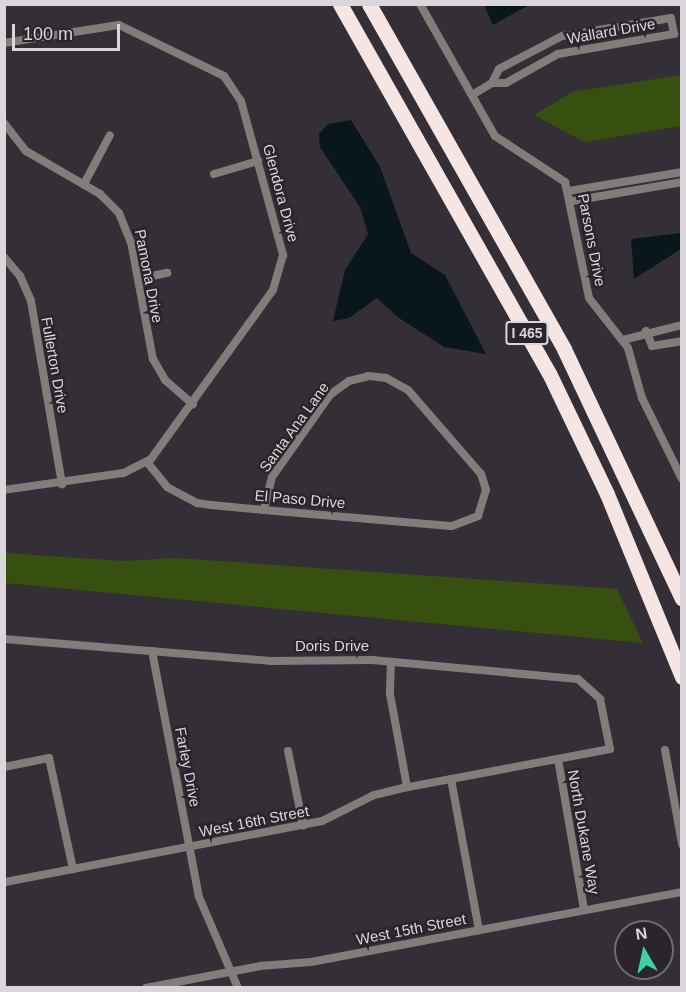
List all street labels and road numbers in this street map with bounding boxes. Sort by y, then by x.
street label: Wallard Drive [565,14,657,48]
street label: Glendora Drive [259,142,303,244]
street label: Parsons Drive [574,192,610,288]
street label: Pamona Drive [131,228,167,324]
street label: Fullerton Drive [38,315,72,415]
road number: I 465 [504,322,550,344]
street label: Santa Ana Lane [255,378,333,476]
street label: El Paso Drive [254,486,346,512]
street label: Doris Drive [295,637,369,655]
street label: Farley Drive [171,726,205,808]
street label: North Dukane Way [564,768,604,896]
street label: West 16th Street [198,802,310,840]
street label: West 15th Street [355,910,467,948]

